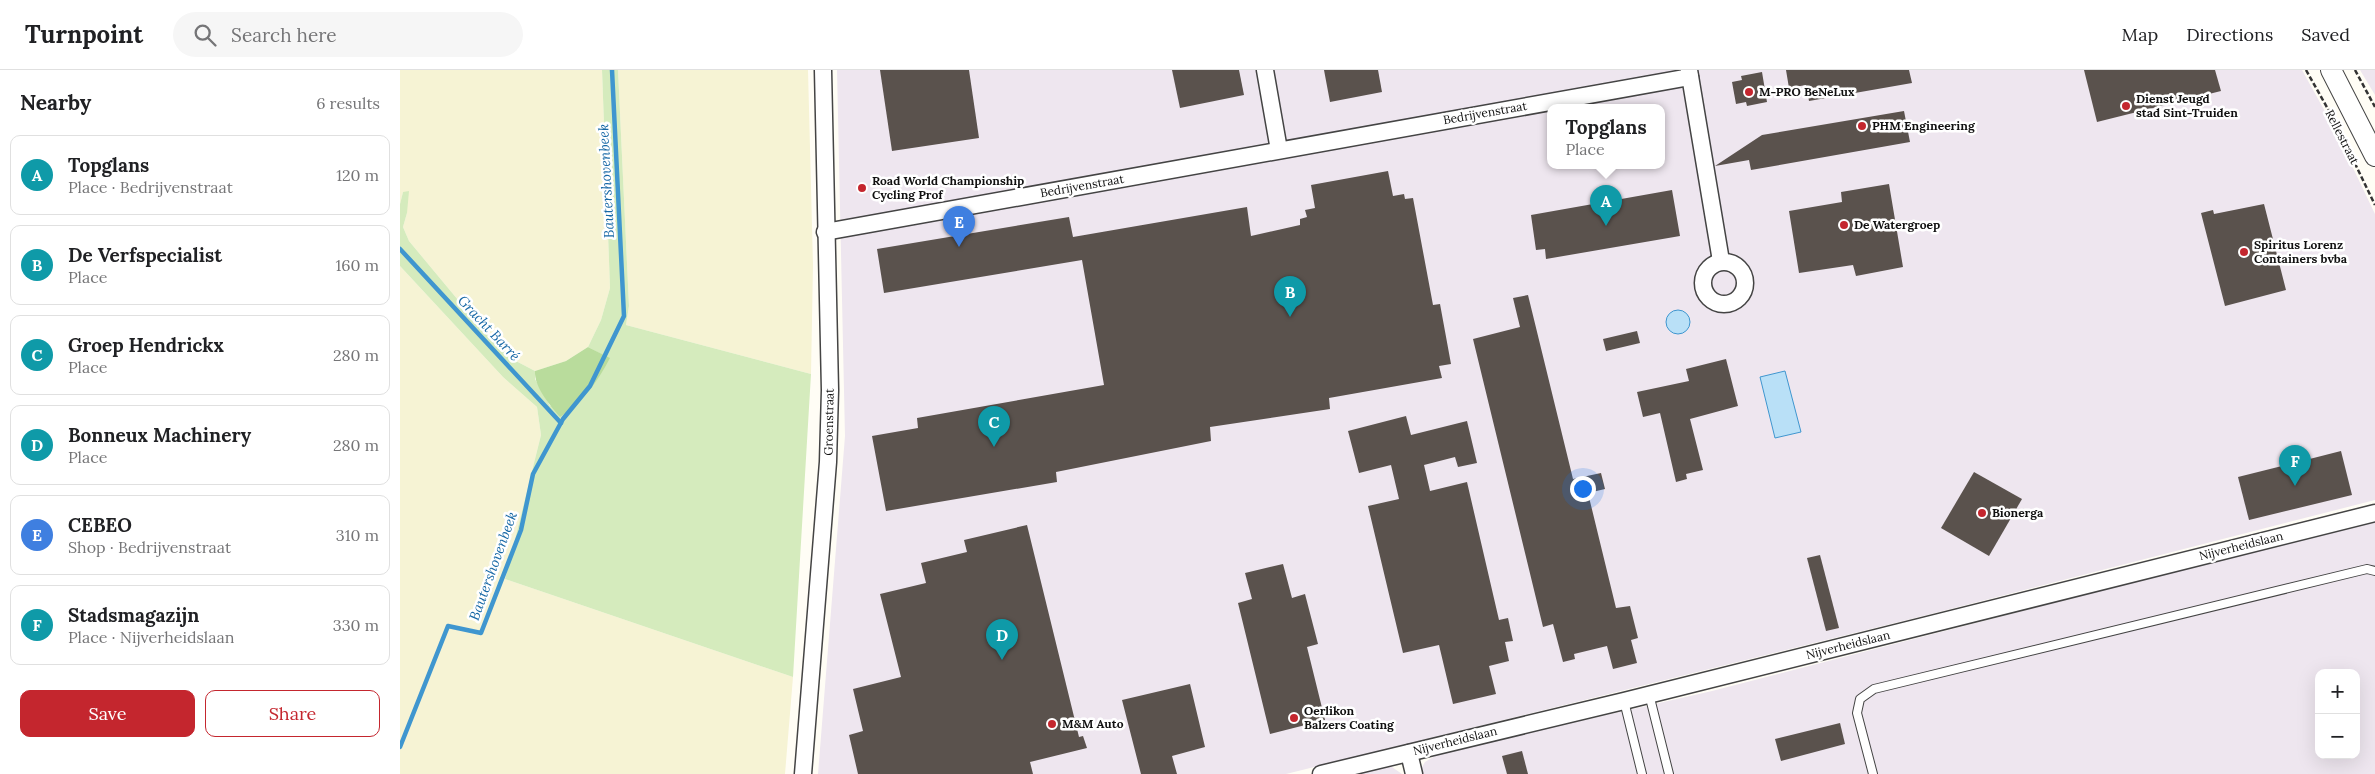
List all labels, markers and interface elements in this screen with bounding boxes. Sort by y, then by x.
search box [173,12,523,57]
text: Turnpoint [25,19,143,50]
icon: search [191,21,219,49]
text: Search here [231,23,337,47]
text: Map [2122,23,2158,46]
text: Directions [2186,23,2273,46]
text: Saved [2301,23,2350,46]
place label: M-PRO BeNeLux [1759,84,1855,99]
marker: M-PRO BeNeLux [1743,86,1755,98]
text: Nearby [20,89,91,116]
place label: Dienst Jeugd stad Sint-Truiden [2136,91,2238,120]
text: 6 results [316,93,380,113]
street label: Bedrijvenstraat [1442,98,1528,127]
marker: Dienst Jeugd stad Sint-Truiden [2120,100,2132,112]
popup [1547,104,1665,169]
street label: Rellestraat [2322,107,2363,167]
text: Topglans [1565,115,1647,139]
place label: PHM Engineering [1872,118,1976,133]
marker: PHM Engineering [1856,120,1868,132]
water label: Bautershovenbeek [594,123,618,239]
text: Place [1565,139,1605,159]
text: Topglans [68,153,149,177]
text: A [32,165,42,185]
text: 120 m [336,165,379,185]
street label: Bedrijvenstraat [1039,171,1125,200]
place label: Road World Championship Cycling Prof [872,173,1024,202]
text: Place · Bedrijvenstraat [68,177,233,197]
marker: Road World Championship Cycling Prof [856,182,868,194]
pin: A [1590,185,1622,226]
pin: E [943,206,975,247]
place label: De Watergroep [1854,217,1940,232]
marker: De Watergroep [1838,219,1850,231]
place label: Spiritus Lorenz Containers bvba [2254,237,2348,266]
text: De Verfspecialist [68,243,222,267]
marker: Spiritus Lorenz Containers bvba [2238,246,2250,258]
text: B [32,255,42,275]
text: 160 m [335,255,379,275]
text: Place [68,267,107,287]
pin: B [1274,276,1306,317]
water label: Gracht Barré [454,291,524,365]
text: Groep Hendrickx [68,333,224,357]
text: C [31,345,43,365]
text: 280 m [333,345,379,365]
text: Place [68,357,107,377]
street label: Groenstraat [820,388,837,456]
pin: C [978,406,1010,447]
text: Bonneux Machinery [68,423,251,447]
text: D [31,435,43,455]
text: 280 m [333,435,379,455]
pin: F [2279,445,2311,486]
text: Place [68,447,107,467]
your location [1570,476,1596,502]
place label: Bionerga [1992,505,2044,520]
marker: Bionerga [1976,507,1988,519]
water label: Bautershovenbeek [465,509,521,623]
text: CEBEO [68,513,132,537]
text: E [32,525,42,545]
text: 310 m [336,525,379,545]
street label: Nijverheidslaan [2197,528,2284,563]
text: Shop · Bedrijvenstraat [68,537,231,557]
text: Stadsmagazijn [68,603,199,627]
text: F [32,615,42,635]
text: 330 m [333,615,379,635]
pin: D [986,619,1018,660]
text: Place · Nijverheidslaan [68,627,234,647]
street label: Nijverheidslaan [1804,627,1891,662]
map controls [2315,669,2360,759]
button: + [2315,669,2360,714]
button: Save [20,690,195,737]
button: Share [205,690,380,737]
place label: Oerlikon Balzers Coating [1304,703,1395,732]
marker: Oerlikon Balzers Coating [1288,712,1300,724]
button: − [2315,714,2360,759]
place label: M&M Auto [1062,716,1124,731]
marker: M&M Auto [1046,718,1058,730]
street label: Nijverheidslaan [1411,723,1498,758]

